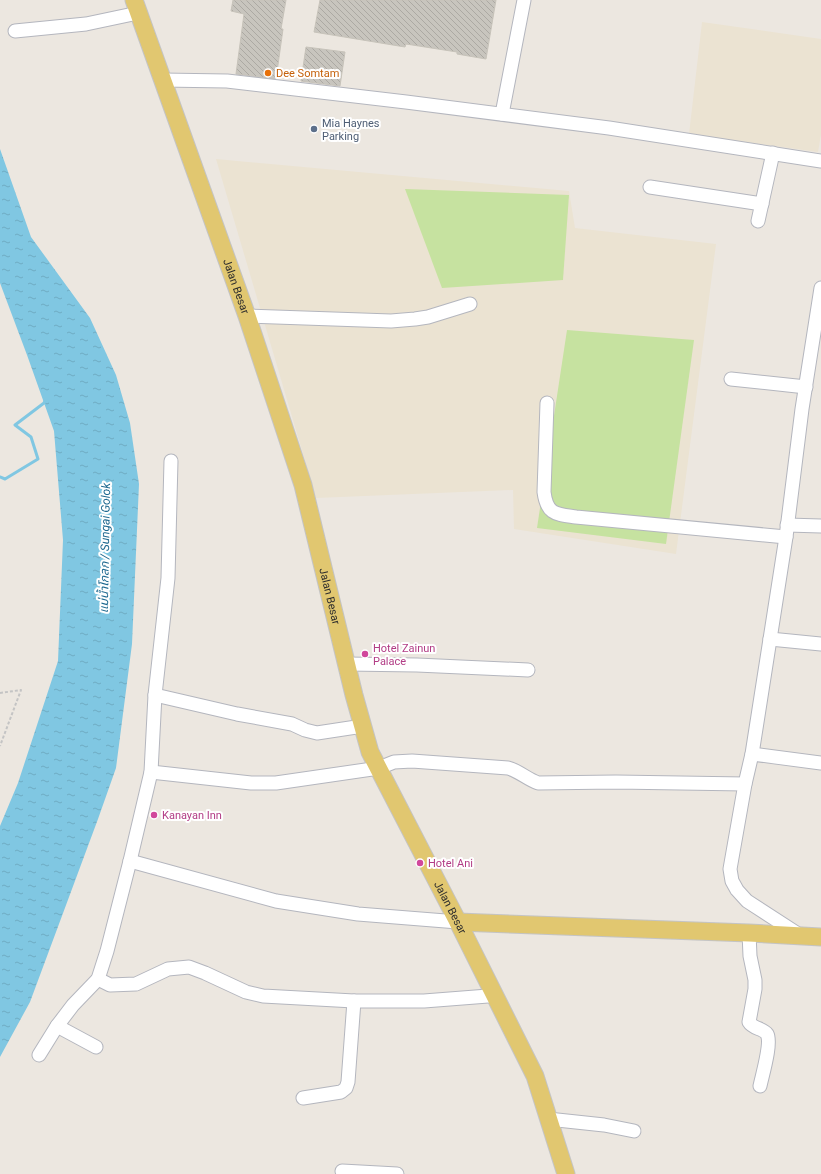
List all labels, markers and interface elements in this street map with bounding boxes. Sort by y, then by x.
place label: Dee Somtam [276,67,339,80]
marker: Dee Somtam [263,68,273,78]
place label: Mia Haynes Parking [322,117,380,143]
marker: Mia Haynes Parking [309,124,319,134]
street label: Jalan Besar [220,257,252,316]
water label: แม่น้ำโกลก / Sungai Golok [95,482,113,613]
street label: Jalan Besar [316,567,343,626]
place label: Hotel Zainun Palace [373,642,435,668]
marker: Hotel Zainun Palace [360,649,370,659]
place label: Kanayan Inn [162,809,222,822]
marker: Kanayan Inn [149,810,159,820]
place label: Hotel Ani [428,857,473,870]
marker: Hotel Ani [415,858,425,868]
street label: Jalan Besar [431,879,469,937]

